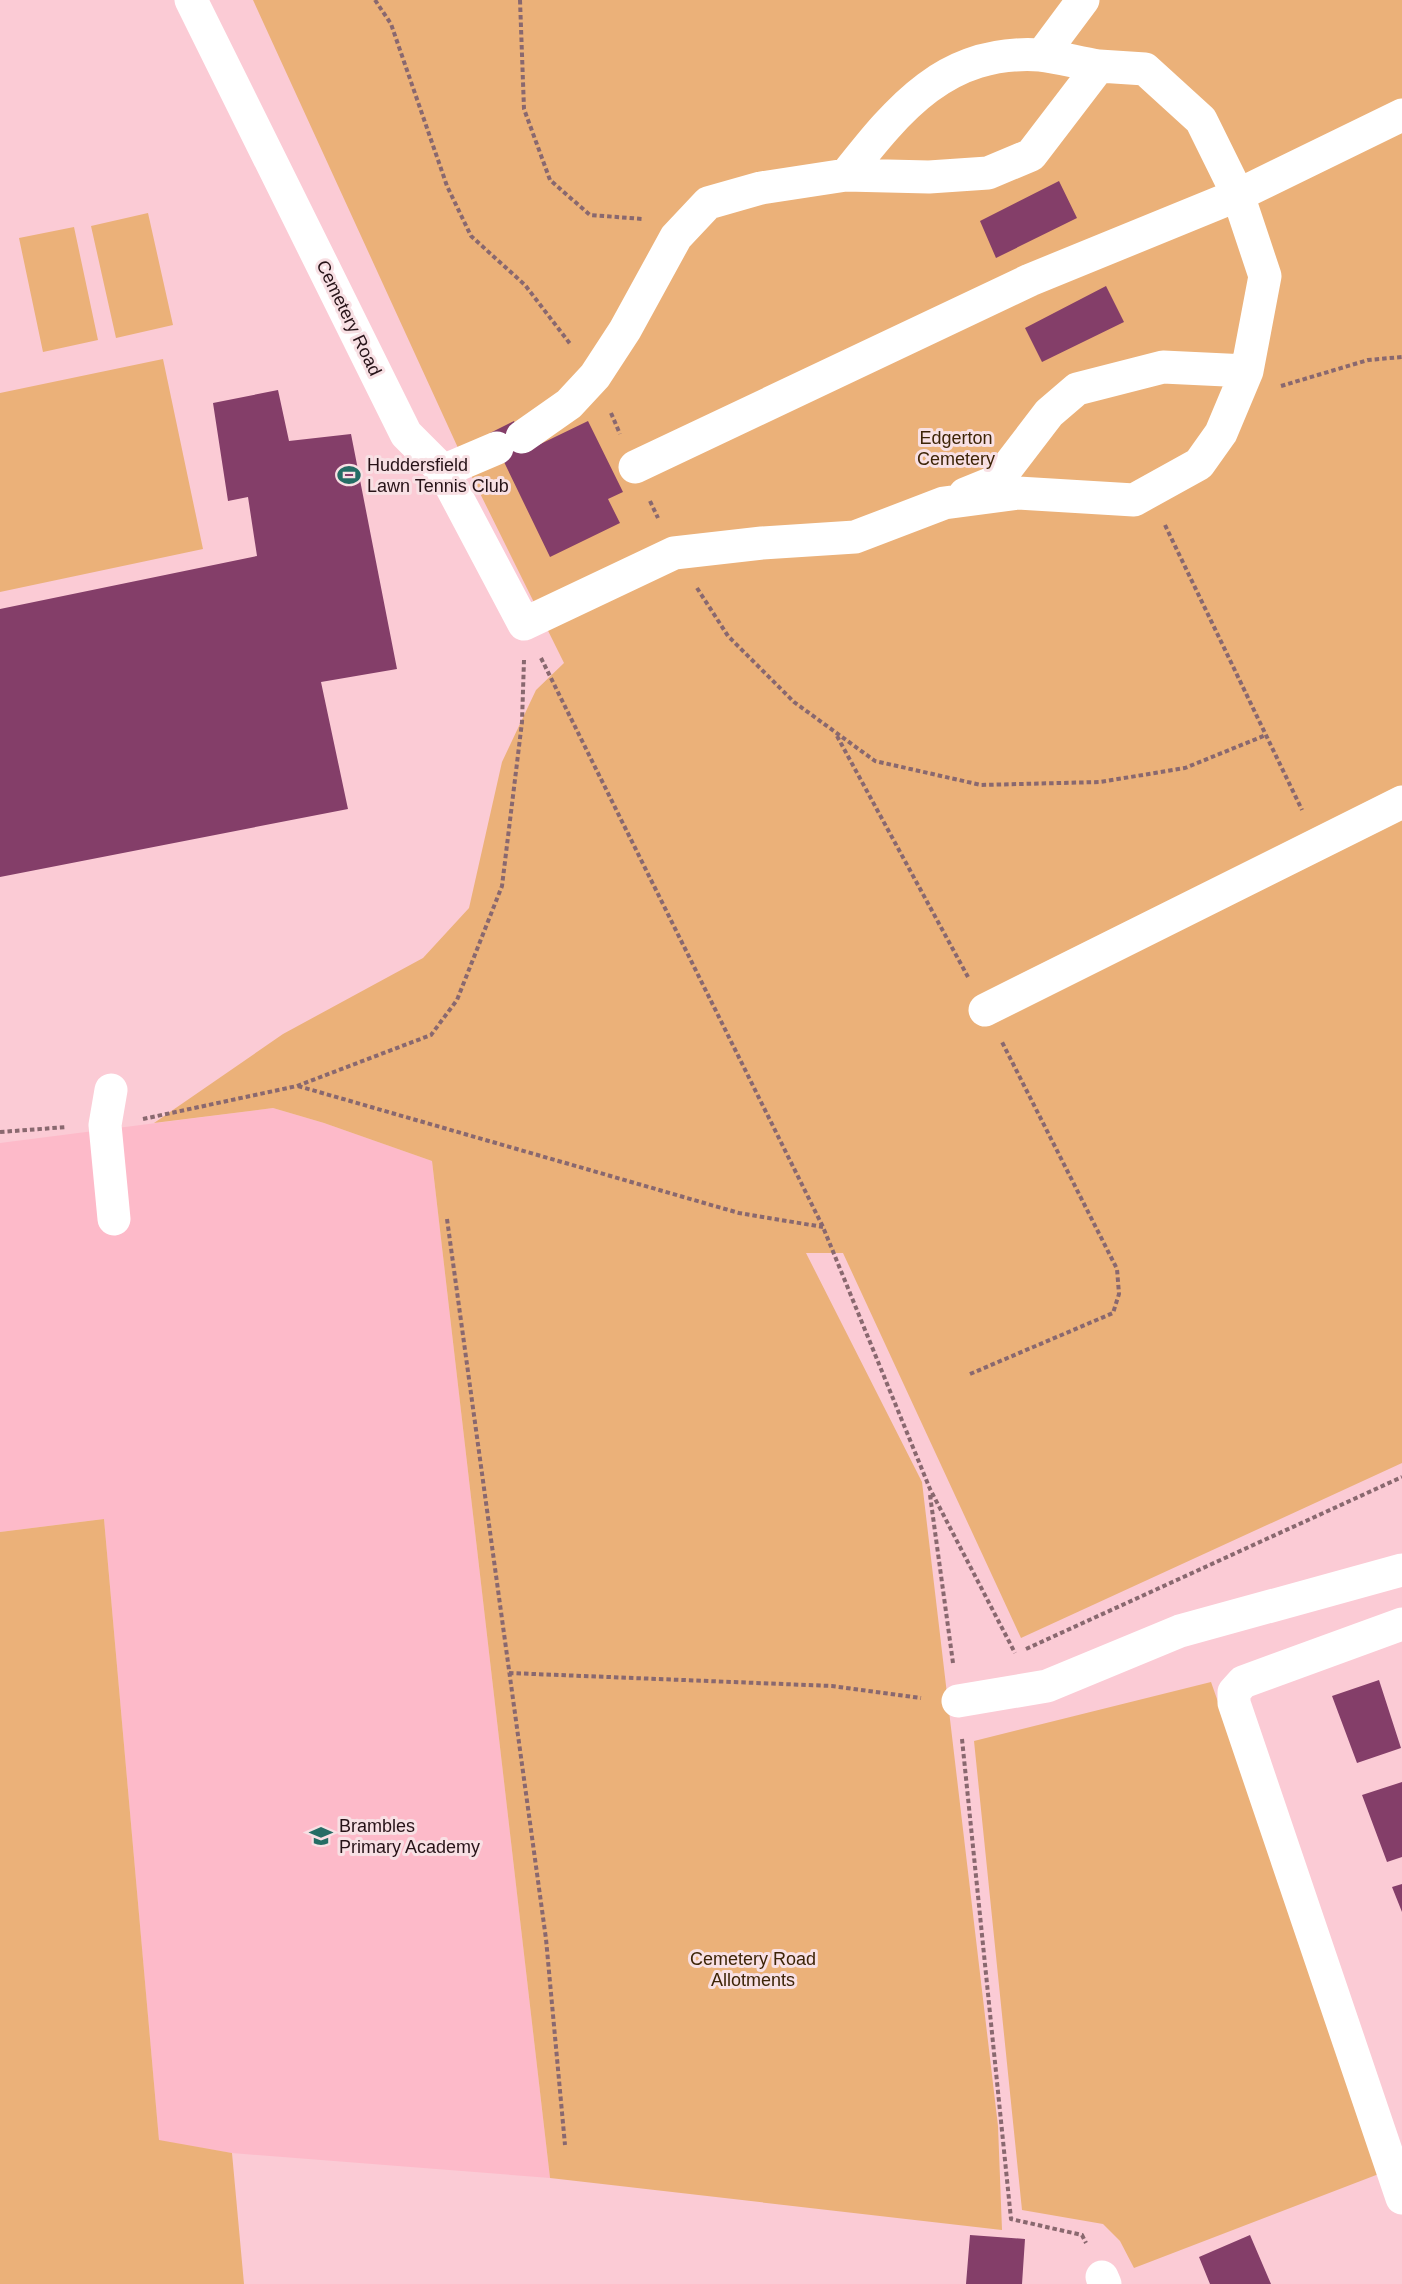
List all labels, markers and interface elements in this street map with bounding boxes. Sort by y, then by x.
street label: Cemetery Road [312,257,386,379]
park label: Edgerton Cemetery [917,428,995,469]
place label: Huddersfield Lawn Tennis Club [367,455,509,496]
sports icon: Huddersfield Lawn Tennis Club [336,462,362,488]
place label: Brambles Primary Academy [339,1816,480,1857]
school or university icon: Brambles Primary Academy [308,1823,334,1849]
park label: Cemetery Road Allotments [690,1949,816,1990]

